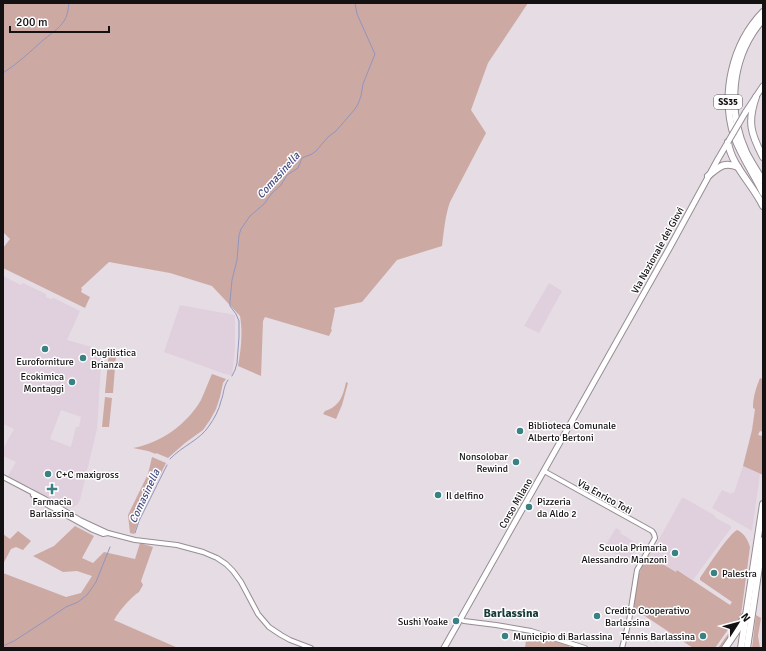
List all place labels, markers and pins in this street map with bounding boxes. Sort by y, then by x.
marker: Euroforniture [40,344,50,354]
place label: Pugilistica Brianza [91,347,136,371]
marker: Pugilistica Brianza [78,353,88,363]
place label: Euroforniture [16,356,74,368]
place label: Ecokimica Montaggi [20,371,64,395]
marker: Ecokimica Montaggi [67,377,77,387]
place label: Biblioteca Comunale Alberto Bertoni [528,420,616,444]
marker: Biblioteca Comunale Alberto Bertoni [515,426,525,436]
place label: Nonsolobar Rewind [459,451,508,475]
marker: Nonsolobar Rewind [511,457,521,467]
marker: C+C maxigross [43,469,53,479]
place label: C+C maxigross [56,469,119,481]
marker: Farmacia Barlassina [47,484,57,494]
marker: Il delfino [433,490,443,500]
place label: Il delfino [446,490,484,502]
place label: Farmacia Barlassina [30,496,74,520]
place label: Pizzeria da Aldo 2 [537,496,577,520]
marker: Pizzeria da Aldo 2 [524,502,534,512]
place label: Scuola Primaria Alessandro Manzoni [581,542,667,566]
marker: Scuola Primaria Alessandro Manzoni [670,548,680,558]
marker: Palestra [709,568,719,578]
place label: Palestra [722,568,757,580]
place label: Credito Cooperativo Barlassina [605,605,689,629]
marker: Credito Cooperativo Barlassina [592,611,602,621]
place label: Sushi Yoake [398,616,448,628]
marker: Sushi Yoake [451,616,461,626]
marker: Municipio di Barlassina [500,631,510,641]
place label: Municipio di Barlassina [513,631,613,643]
place label: Tennis Barlassina [621,631,695,643]
marker: Tennis Barlassina [698,631,708,641]

